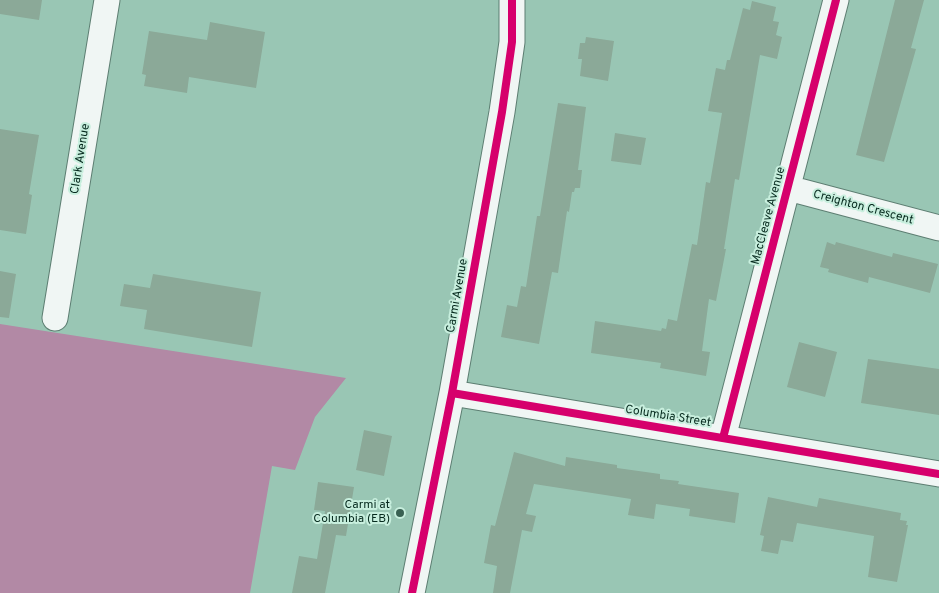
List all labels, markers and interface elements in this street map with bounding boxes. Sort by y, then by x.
street label: Clark Avenue [68,123,94,195]
street label: MacCleave Avenue [749,166,789,266]
street label: Creighton Crescent [811,188,915,228]
street label: Carmi Avenue [444,258,472,334]
street label: Columbia Street [624,403,712,431]
place label: Carmi at Columbia (EB) [313,499,390,527]
marker: Carmi at Columbia (EB) [394,507,406,519]

